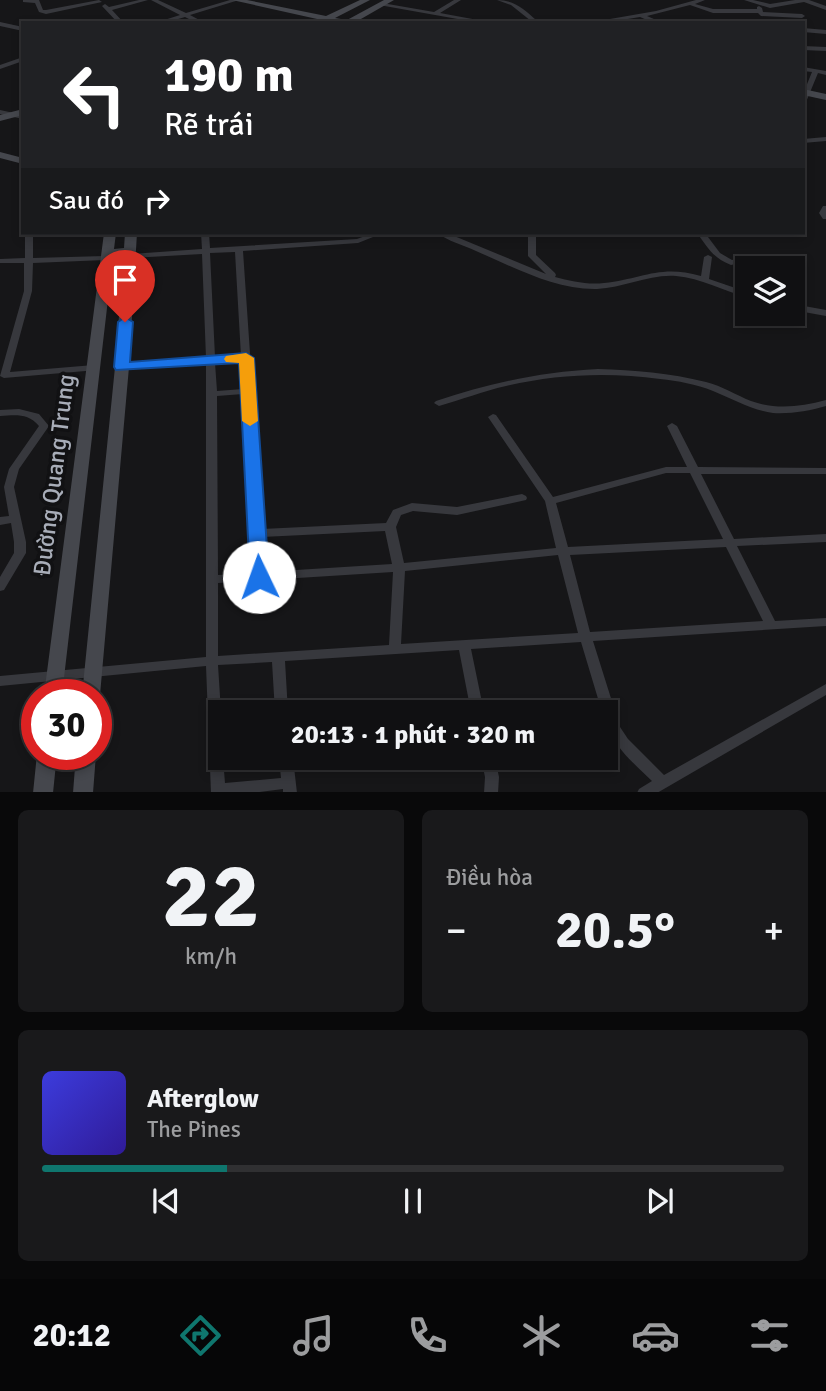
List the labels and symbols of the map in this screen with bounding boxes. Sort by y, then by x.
pin [95,250,155,322]
street label: Đường Quang Trung [27,372,81,578]
position arrow [222,540,296,614]
speed limit sign: 30 [21,679,112,770]

